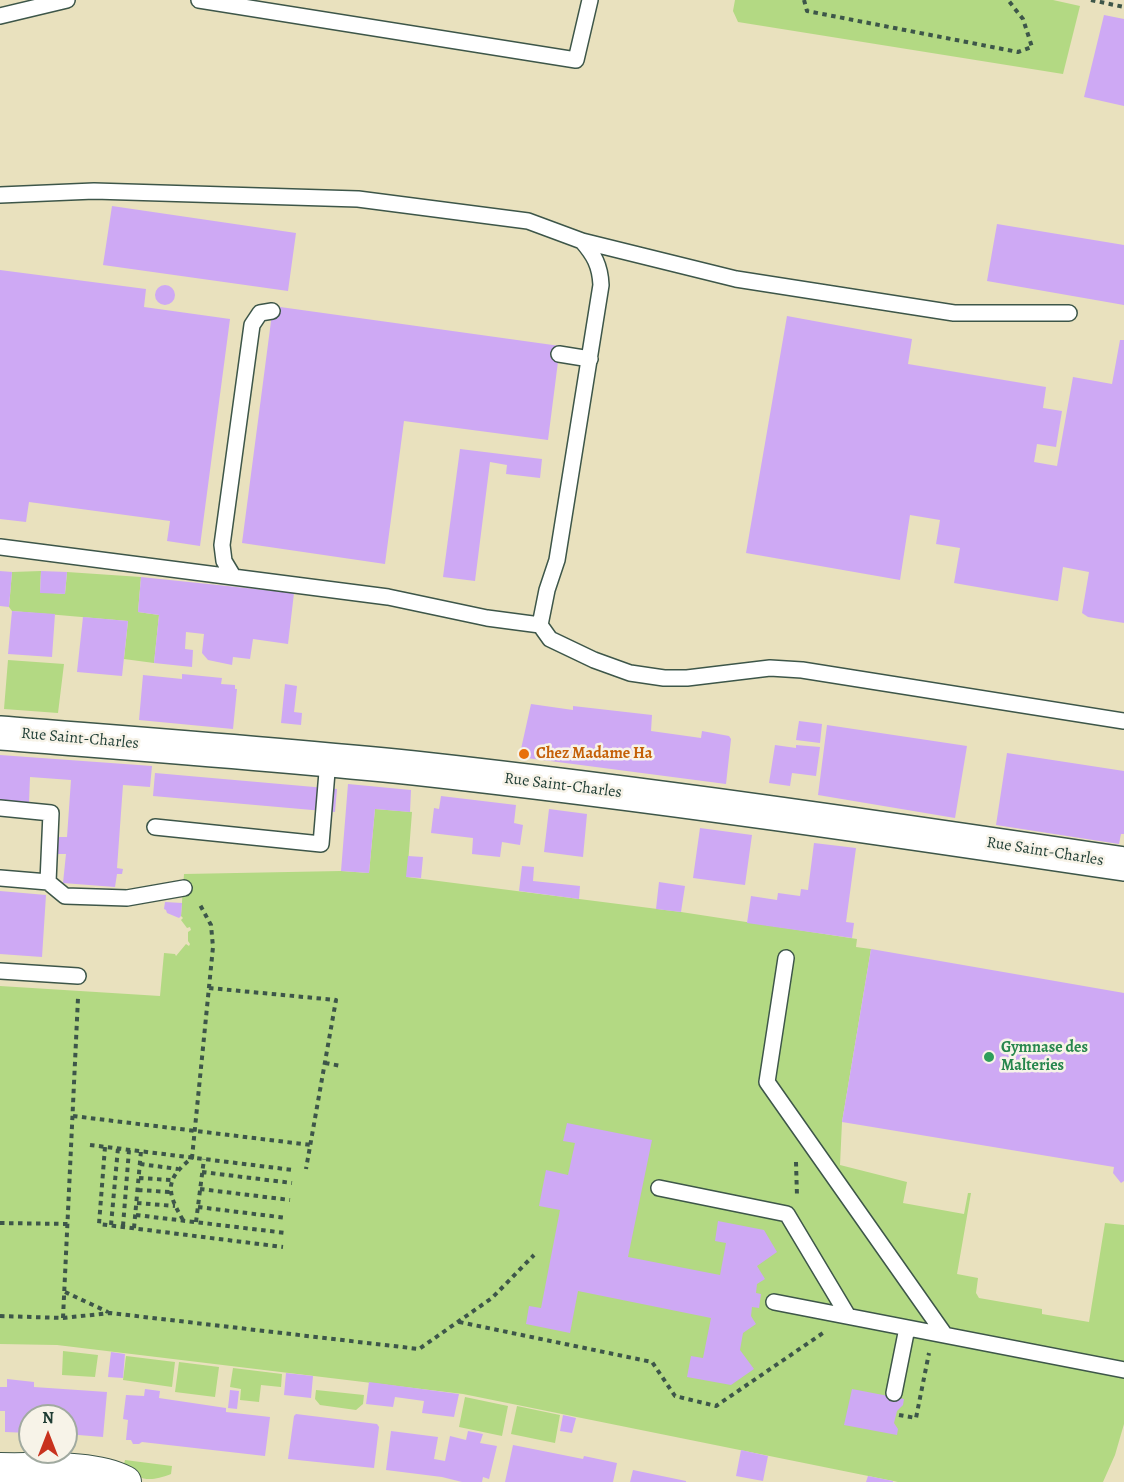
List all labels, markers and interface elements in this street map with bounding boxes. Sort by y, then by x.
street label: Rue Saint-Charles [20,724,140,754]
place label: Chez Madame Ha [536,744,652,764]
marker: Chez Madame Ha [517,747,531,761]
street label: Rue Saint-Charles [503,769,623,803]
street label: Rue Saint-Charles [985,833,1105,871]
place label: Gymnase des Malteries [1001,1038,1088,1076]
marker: Gymnase des Malteries [982,1050,996,1064]
north arrow [18,1404,78,1464]
text: N [42,1407,54,1429]

